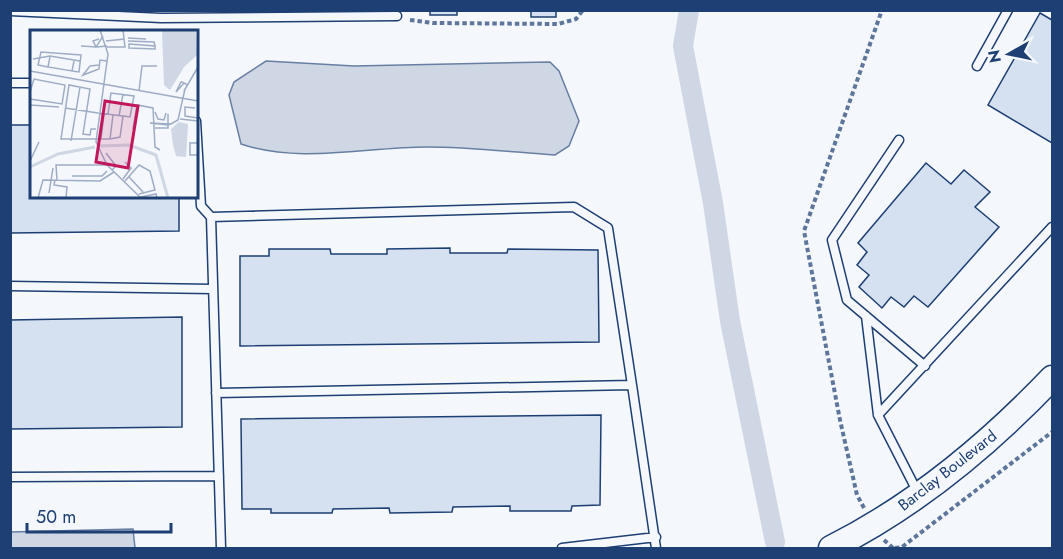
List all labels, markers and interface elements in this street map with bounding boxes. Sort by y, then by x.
north arrow [979,24,1039,84]
inset map [30,30,198,198]
text: N [982,48,1007,64]
street label: Barclay Boulevard [893,424,1002,516]
scale bar [27,496,171,534]
text: 50 m [36,504,76,530]

